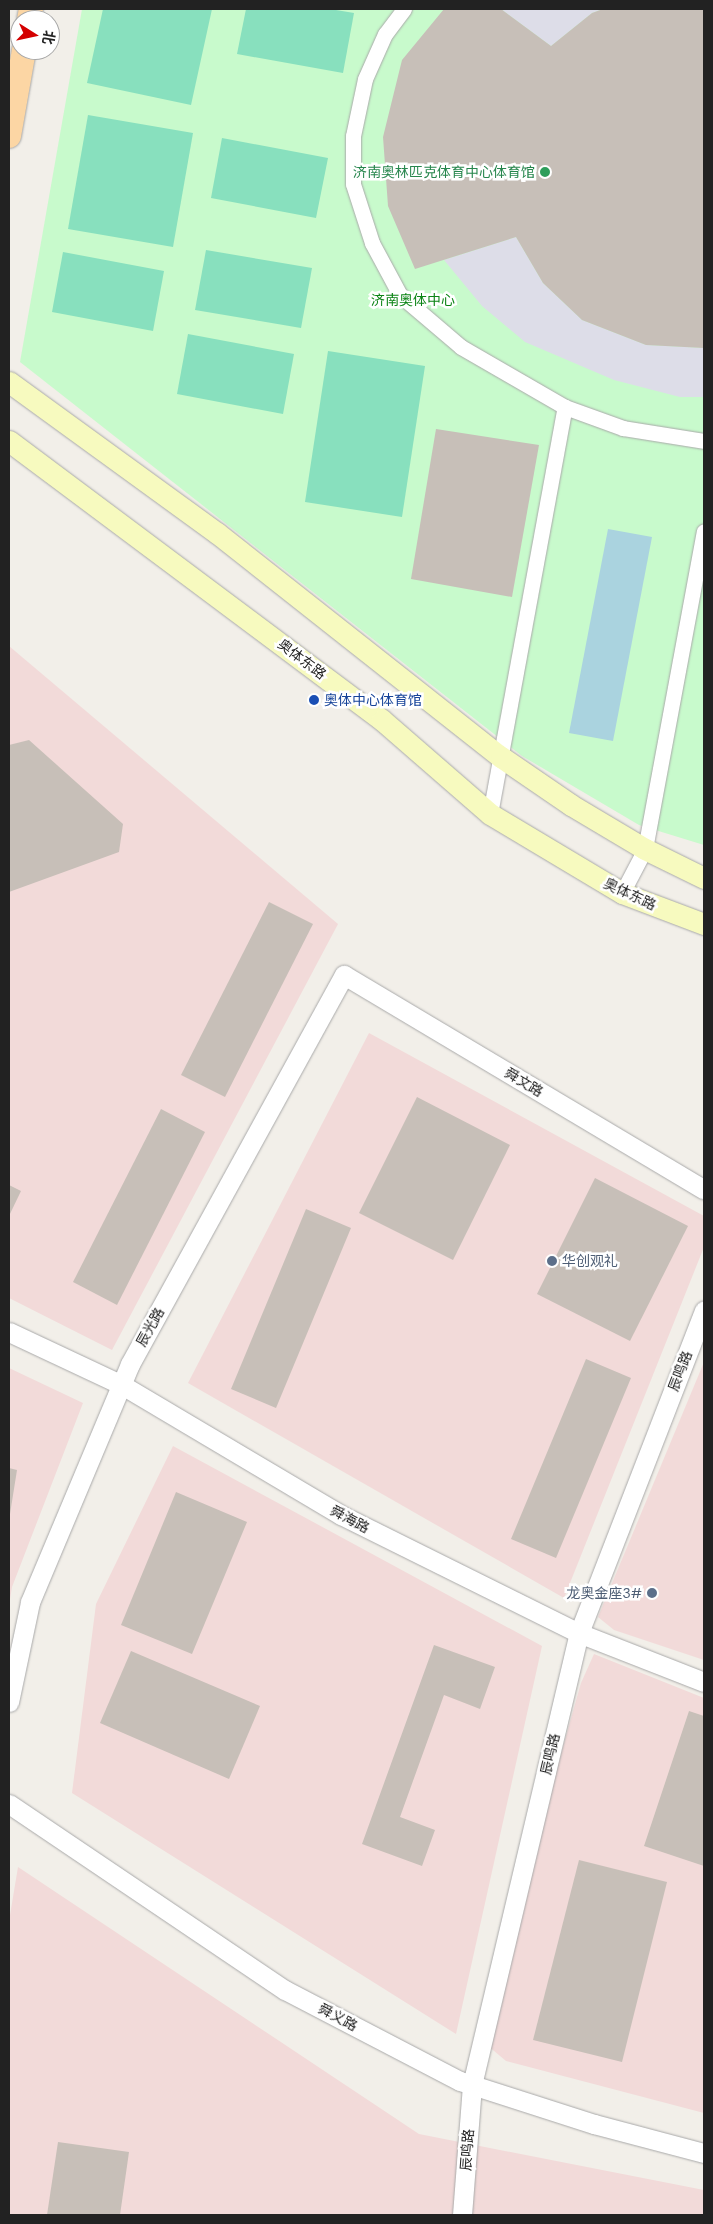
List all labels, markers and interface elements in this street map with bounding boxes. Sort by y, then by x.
north arrow [10,10,60,60]
text: 北 [39,29,59,46]
place label: 济南奥林匹克体育中心体育馆 [353,164,535,180]
marker: 济南奥林匹克体育中心体育馆 [539,166,551,178]
park label: 济南奥体中心 [371,292,455,308]
street label: 奥体东路 [275,635,329,683]
place label: 奥体中心体育馆 [324,692,422,708]
marker: 奥体中心体育馆 [308,694,320,706]
street label: 奥体东路 [601,875,659,913]
street label: 舜文路 [502,1064,546,1100]
place label: 华创观礼 [562,1253,618,1269]
marker: 华创观礼 [546,1255,558,1267]
street label: 辰光路 [132,1305,168,1349]
street label: 辰鸣路 [665,1348,695,1394]
street label: 舜海路 [328,1502,372,1536]
place label: 龙奥金座3# [566,1585,642,1601]
marker: 龙奥金座3# [646,1587,658,1599]
street label: 辰鸣路 [537,1732,563,1776]
street label: 舜义路 [316,2000,360,2034]
street label: 辰鸣路 [457,2128,477,2172]

